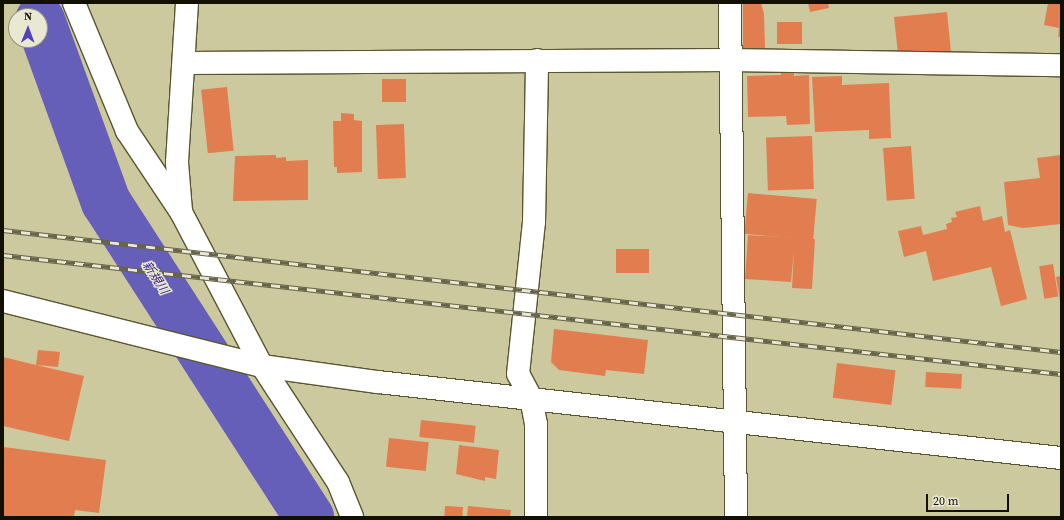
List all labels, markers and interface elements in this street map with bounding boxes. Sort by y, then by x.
north arrow [8,8,48,48]
text: N [24,9,32,24]
water label: 新規川 [139,259,171,297]
scale bar [928,486,1011,512]
text: 20 m [933,493,959,509]

